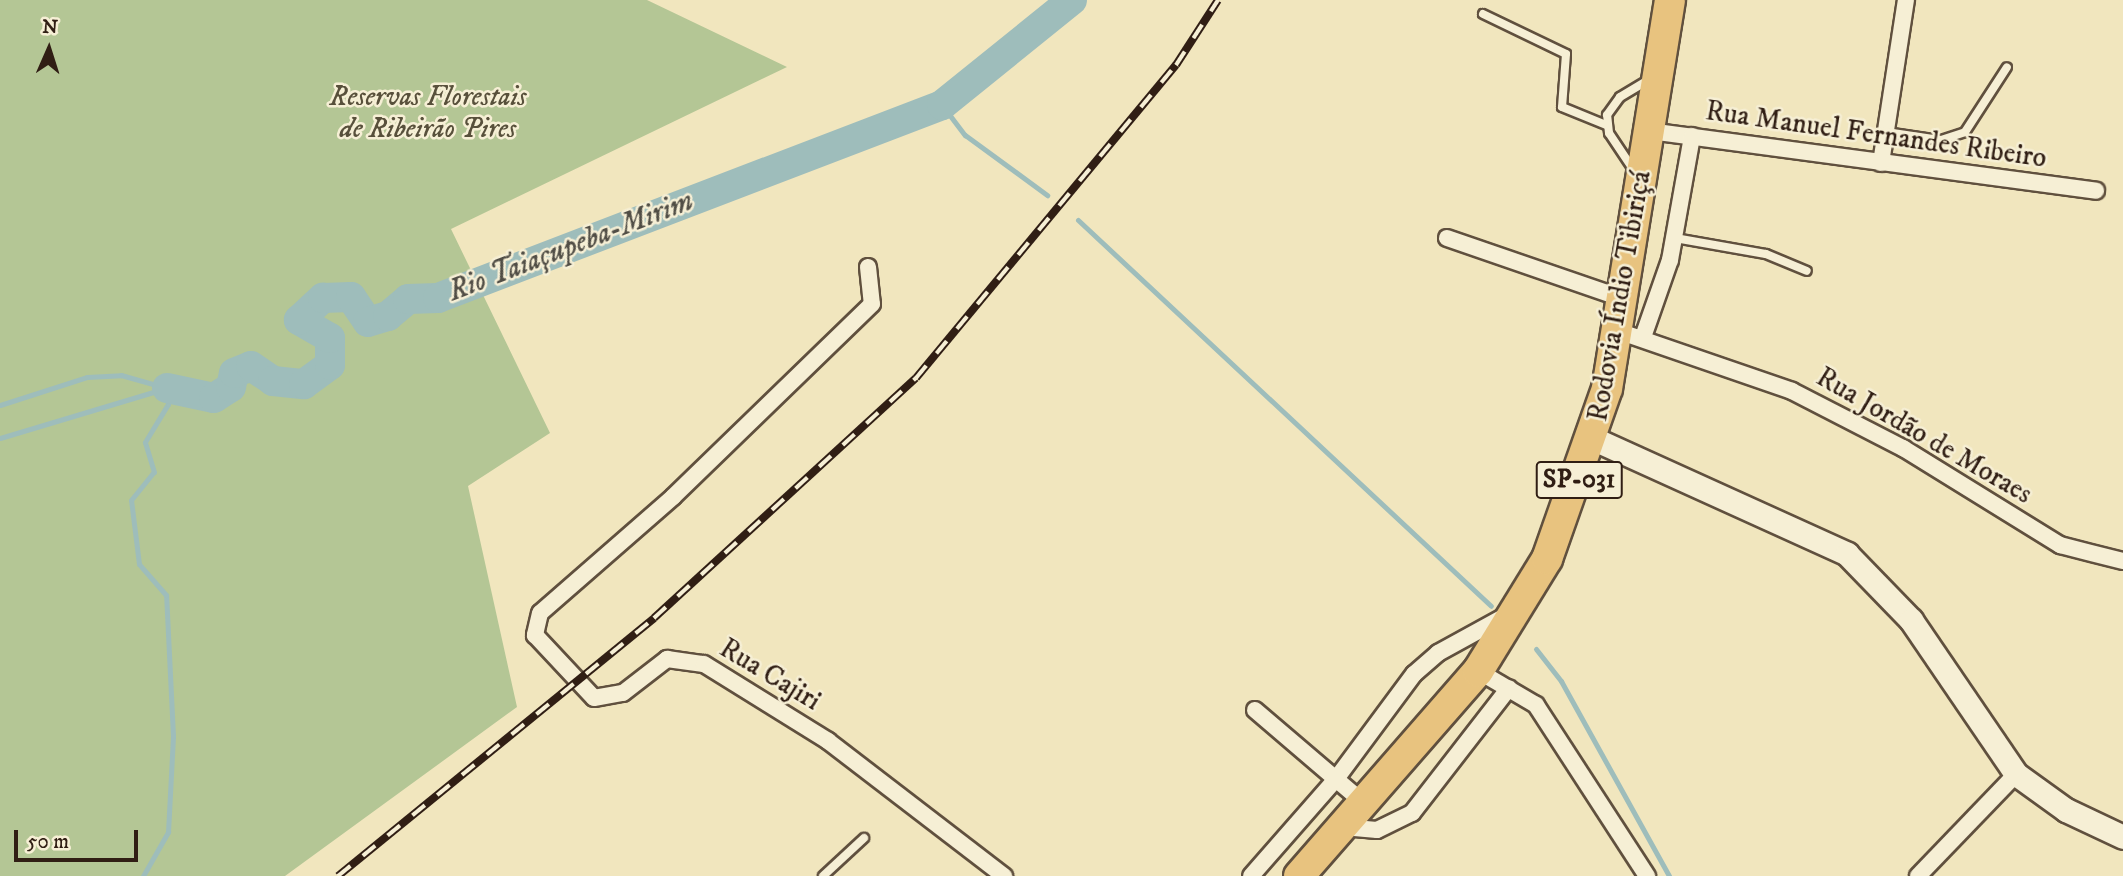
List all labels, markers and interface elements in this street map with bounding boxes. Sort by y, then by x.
north arrow [14,14,84,84]
text: N [42,16,59,39]
park label: Reservas Florestais de Ribeirão Pires [330,80,526,146]
street label: Rua Manuel Fernandes Ribeiro [1703,94,2049,176]
street label: Rodovia Índio Tibiriçá [1581,168,1659,424]
water label: Rio Taiaçupeba-Mirim [443,184,699,310]
street label: Rua Jordão de Moraes [1810,361,2038,511]
road number: SP-031 [1535,458,1623,502]
street label: Rua Cajiri [713,632,827,718]
scale bar [18,816,142,860]
text: 50 m [27,829,69,855]

